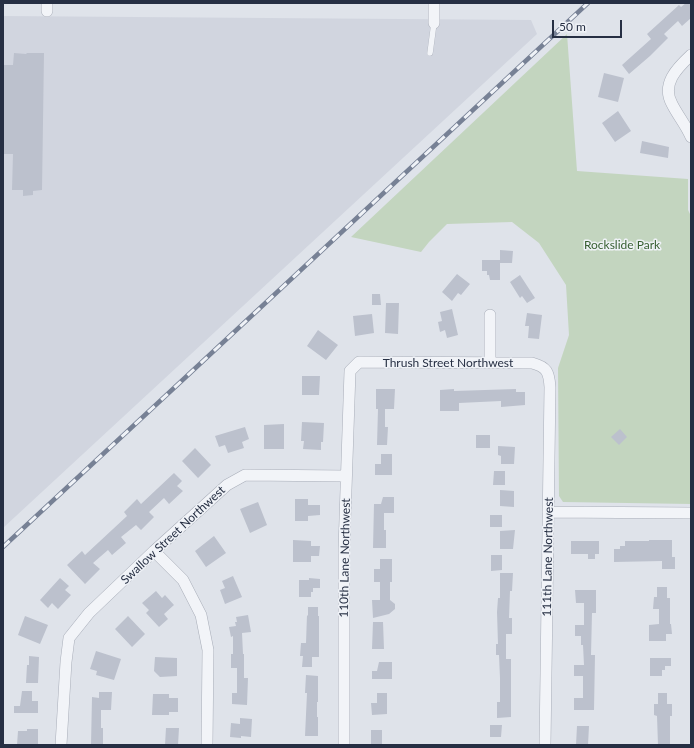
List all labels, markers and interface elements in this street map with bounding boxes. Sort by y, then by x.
scale bar [554,12,624,38]
text: 50 m [559,19,586,34]
park label: Rockslide Park [584,238,660,252]
street label: Thrush Street Northwest [383,356,513,370]
street label: Swallow Street Northwest [118,483,228,587]
street label: 111th Lane Northwest [540,497,556,617]
street label: 110th Lane Northwest [337,498,353,618]

